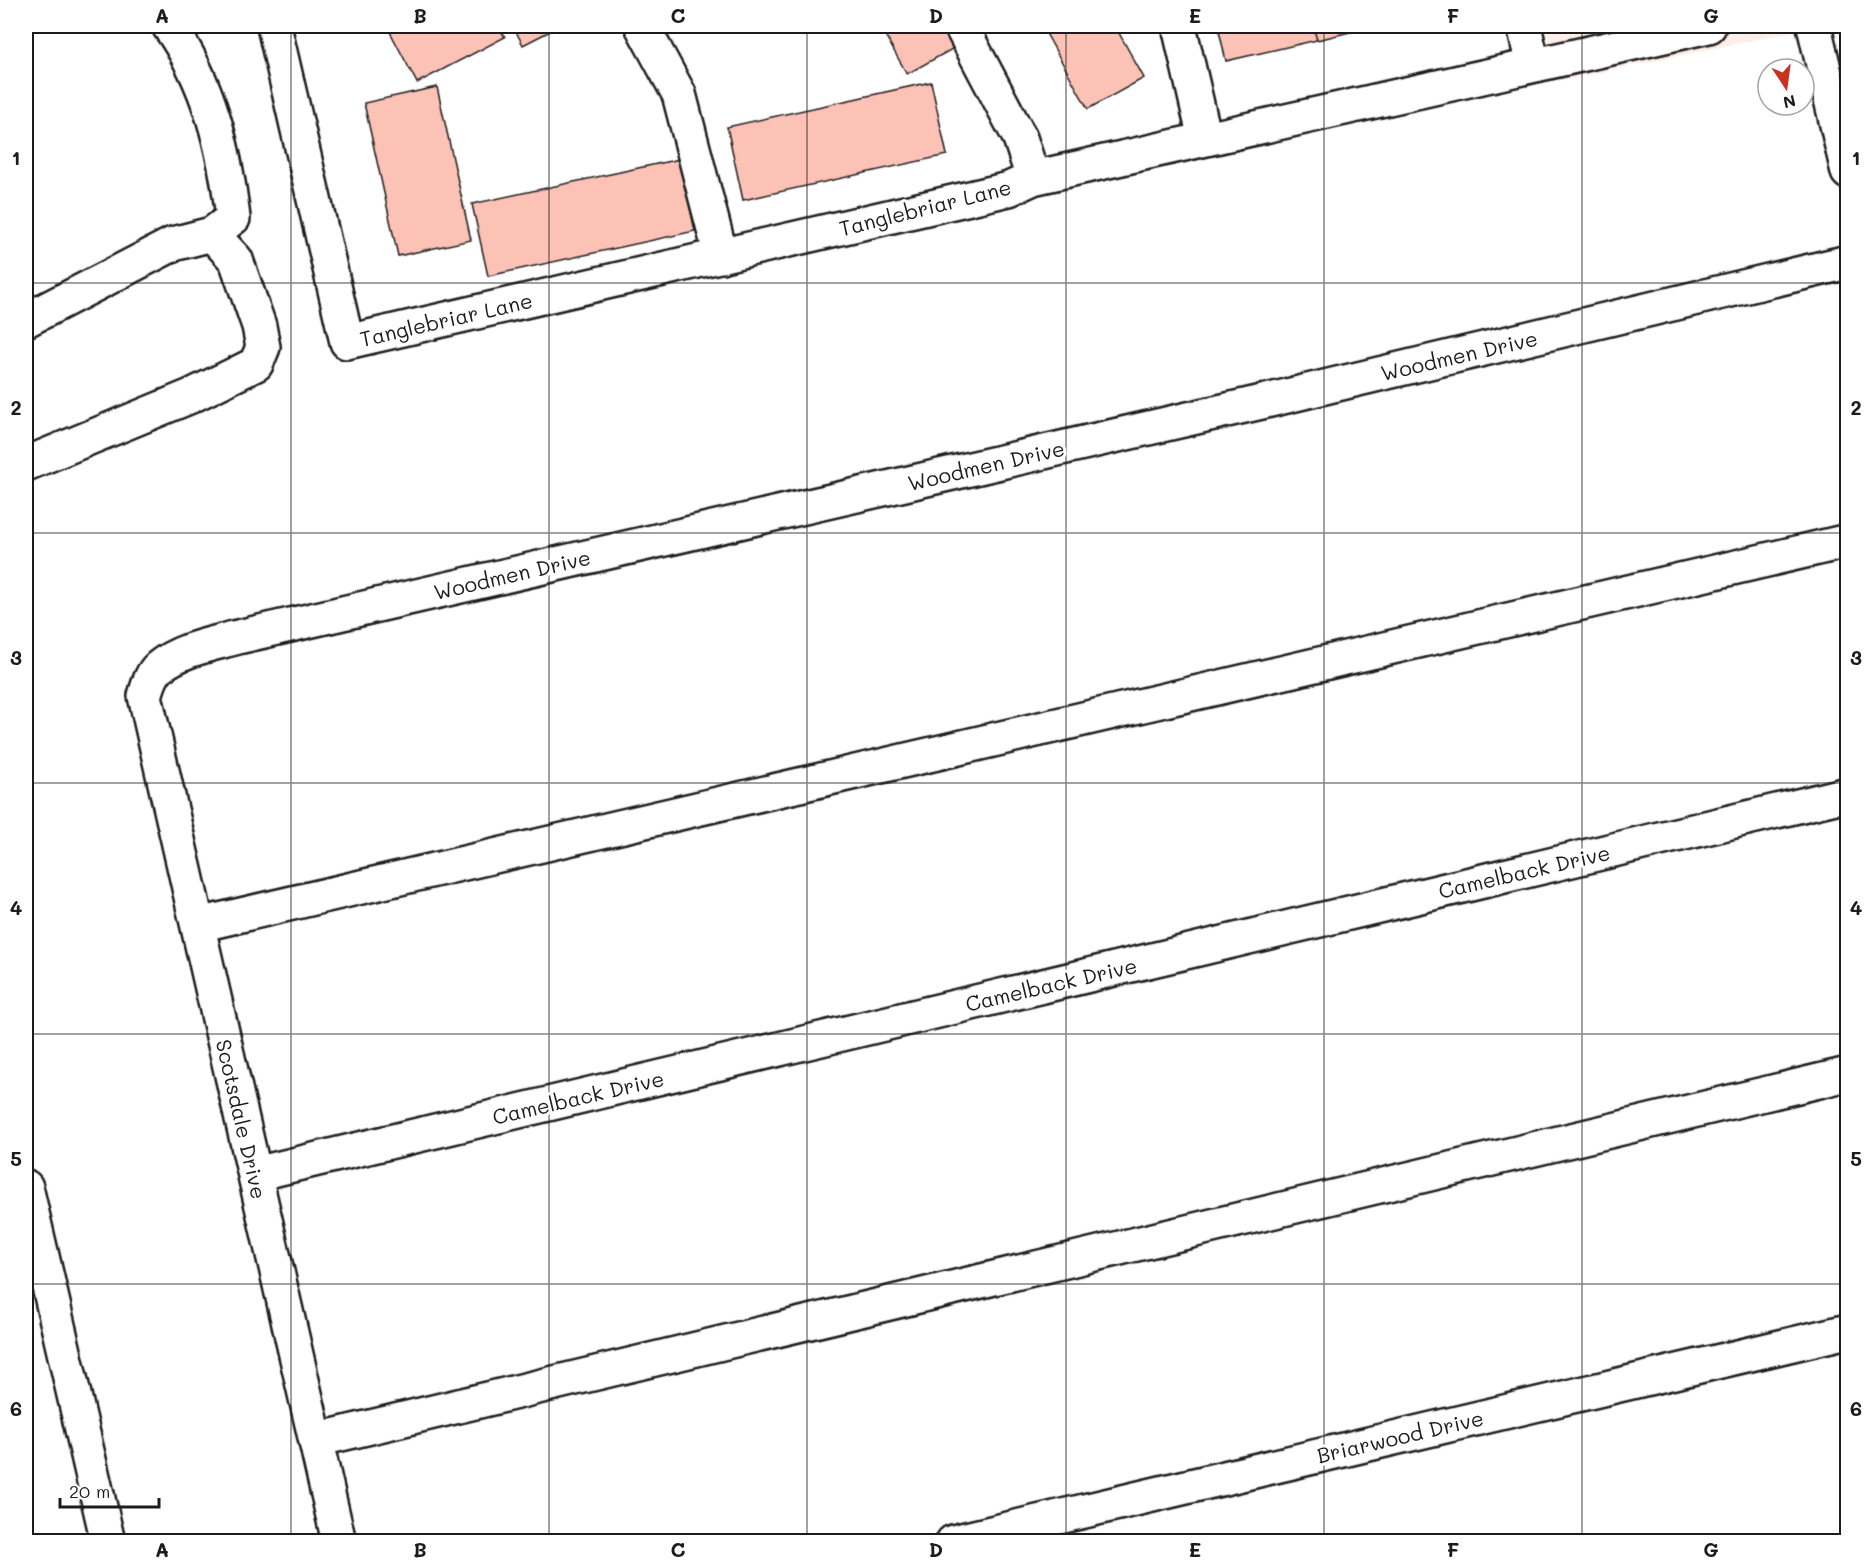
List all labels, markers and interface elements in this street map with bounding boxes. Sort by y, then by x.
text: A [155,2,169,28]
text: B [413,2,427,28]
text: C [671,2,686,28]
text: D [929,2,943,28]
text: E [1189,2,1201,28]
text: F [1447,2,1460,28]
text: G [1703,2,1719,28]
north arrow [1756,57,1816,117]
text: N [1781,91,1798,114]
text: 1 [12,144,20,170]
text: 1 [1852,144,1860,170]
street label: Tanglebriar Lane [836,173,1014,241]
street label: Tanglebriar Lane [357,286,535,352]
street label: Woodmen Drive [1378,324,1540,386]
text: 2 [10,394,22,420]
text: 2 [1850,394,1862,420]
street label: Woodmen Drive [905,434,1067,496]
street label: Woodmen Drive [431,543,593,605]
text: 3 [10,644,22,670]
text: 3 [1850,644,1862,670]
street label: Camelback Drive [1436,838,1612,904]
text: 4 [10,894,23,920]
text: 4 [1850,894,1863,920]
street label: Camelback Drive [963,951,1139,1017]
street label: Scotsdale Drive [211,1037,273,1201]
street label: Camelback Drive [490,1064,666,1130]
text: 5 [10,1145,22,1171]
text: 5 [1850,1145,1862,1171]
text: 6 [10,1395,22,1421]
text: 6 [1850,1395,1862,1421]
street label: Briarwood Drive [1314,1404,1486,1468]
scale bar [60,1471,159,1509]
text: 20 m [69,1479,110,1503]
text: A [155,1536,169,1562]
text: B [413,1536,427,1562]
text: C [671,1536,686,1562]
text: D [929,1536,943,1562]
text: E [1189,1536,1201,1562]
text: F [1447,1536,1460,1562]
text: G [1703,1536,1719,1562]

